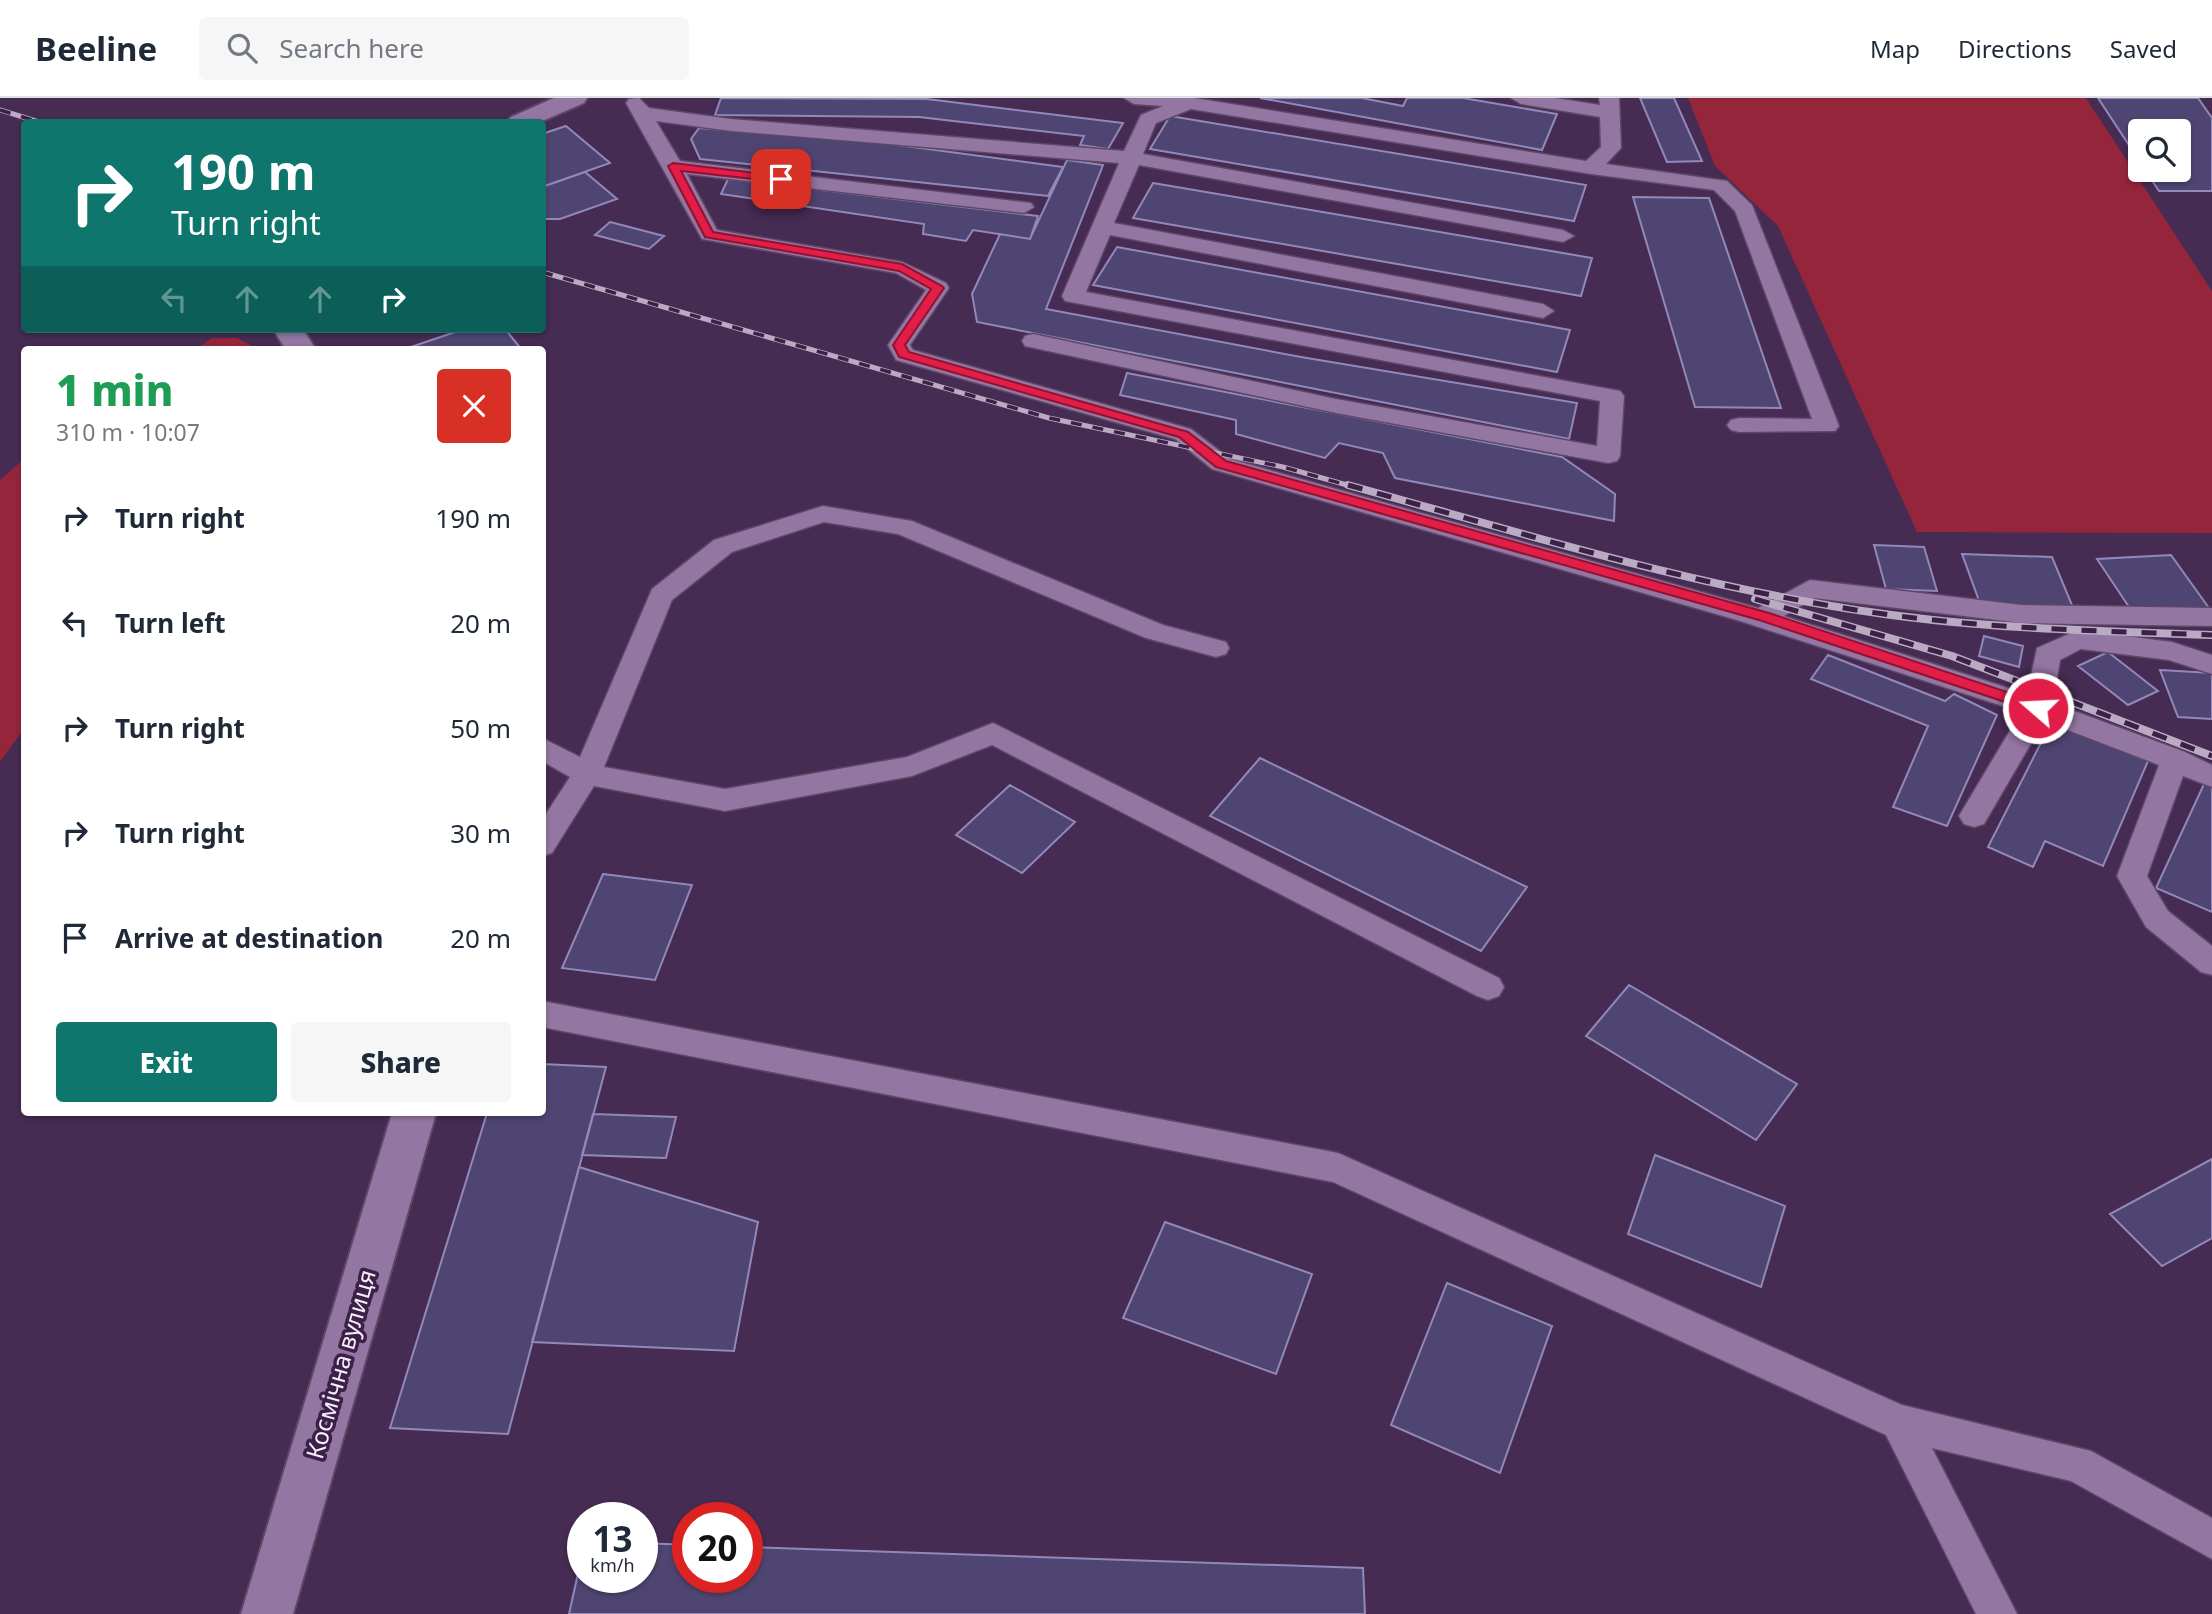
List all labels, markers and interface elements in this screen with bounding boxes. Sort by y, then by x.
search box [199,17,689,80]
text: Beeline [35,26,157,71]
icon: search [223,29,261,67]
text: Search here [279,30,424,66]
text: Map [1870,32,1920,65]
text: Directions [1958,32,2072,65]
text: Saved [2110,32,2177,65]
map controls [2128,119,2191,182]
button: search [2128,119,2191,182]
text: 190 m [171,138,316,204]
icon: right [56,147,147,238]
pin [751,149,811,209]
icon: arrive [762,160,800,198]
text: Turn right [171,201,321,244]
icon: left [155,280,193,318]
icon: ahead [228,280,266,318]
icon: ahead [301,280,339,318]
icon: right [374,280,412,318]
text: 1 min [56,361,173,418]
button: close [437,369,511,443]
text: 310 m · 10:07 [56,416,200,448]
icon: right [56,499,94,537]
text: Turn right [115,500,245,536]
text: 190 m [435,500,511,536]
icon: left [56,604,94,642]
text: Turn left [115,605,226,641]
text: 20 m [450,605,511,641]
position arrow [2001,671,2075,745]
icon: right [56,709,94,747]
text: Turn right [115,710,245,746]
text: 50 m [450,710,511,746]
icon: right [56,814,94,852]
text: Turn right [115,815,245,851]
text: 30 m [450,815,511,851]
icon: arrive [56,919,94,957]
text: Arrive at destination [115,920,384,956]
text: 20 m [450,920,511,956]
button: Exit [56,1022,277,1102]
button: Share [291,1022,511,1102]
street label: Космічна вулиця [297,1265,383,1463]
speed limit sign: 20 [672,1502,763,1593]
text: 13 [592,1515,633,1562]
text: km/h [590,1553,635,1577]

